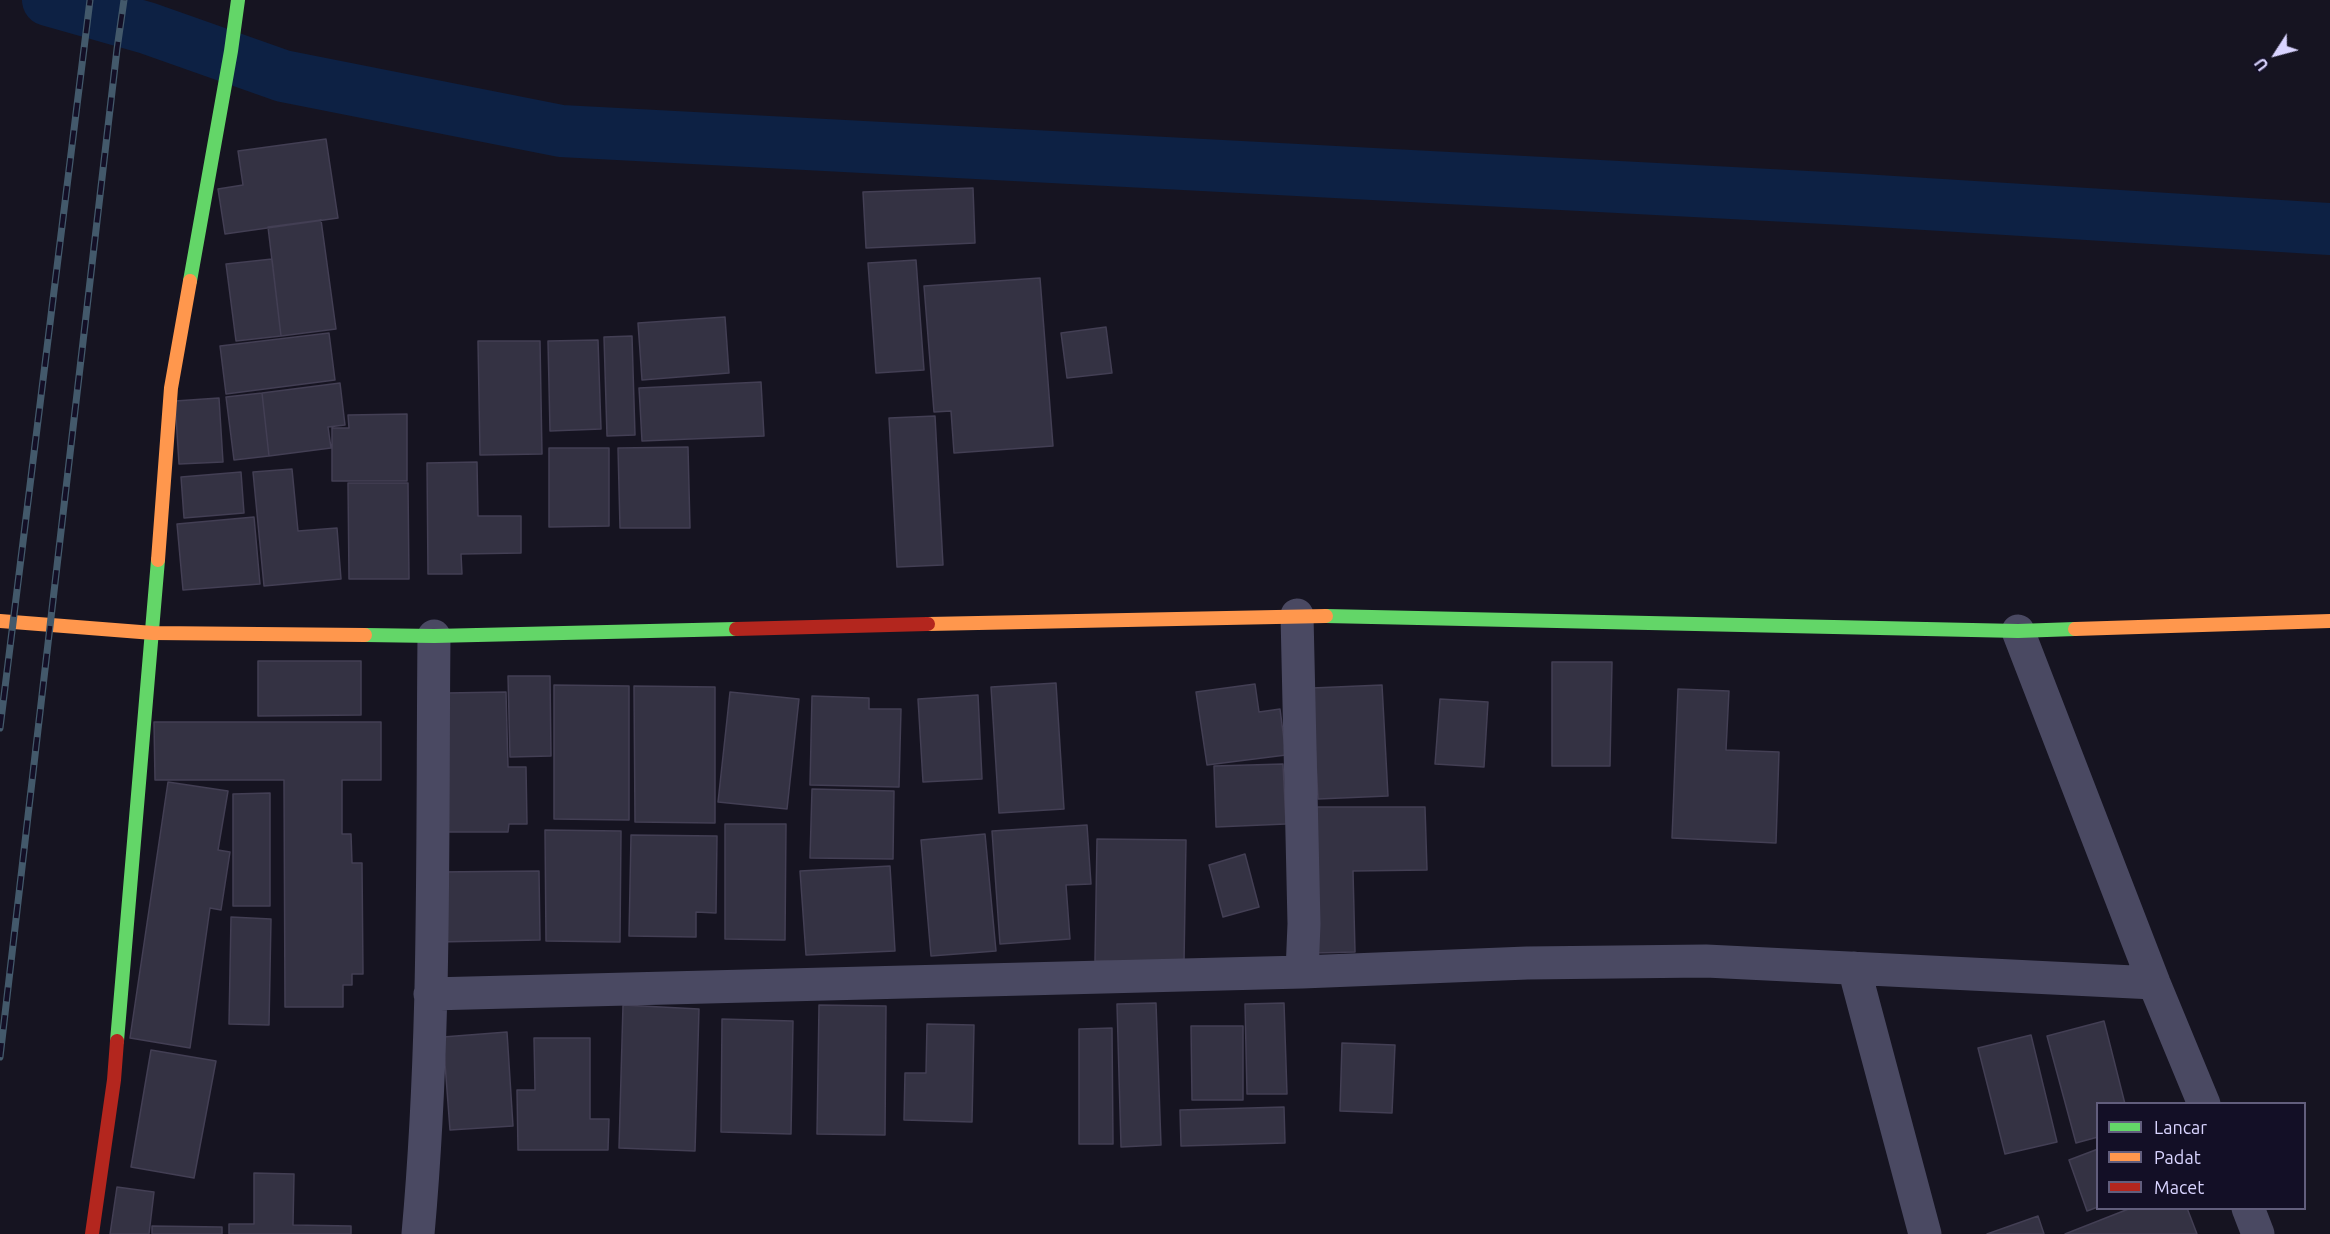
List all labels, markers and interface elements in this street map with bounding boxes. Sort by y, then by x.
north arrow [2246,24,2306,84]
text: U [2251,55,2272,74]
legend [2096,1102,2306,1210]
text: Lancar [2154,1117,2207,1137]
text: Padat [2154,1147,2201,1167]
text: Macet [2154,1177,2204,1197]

